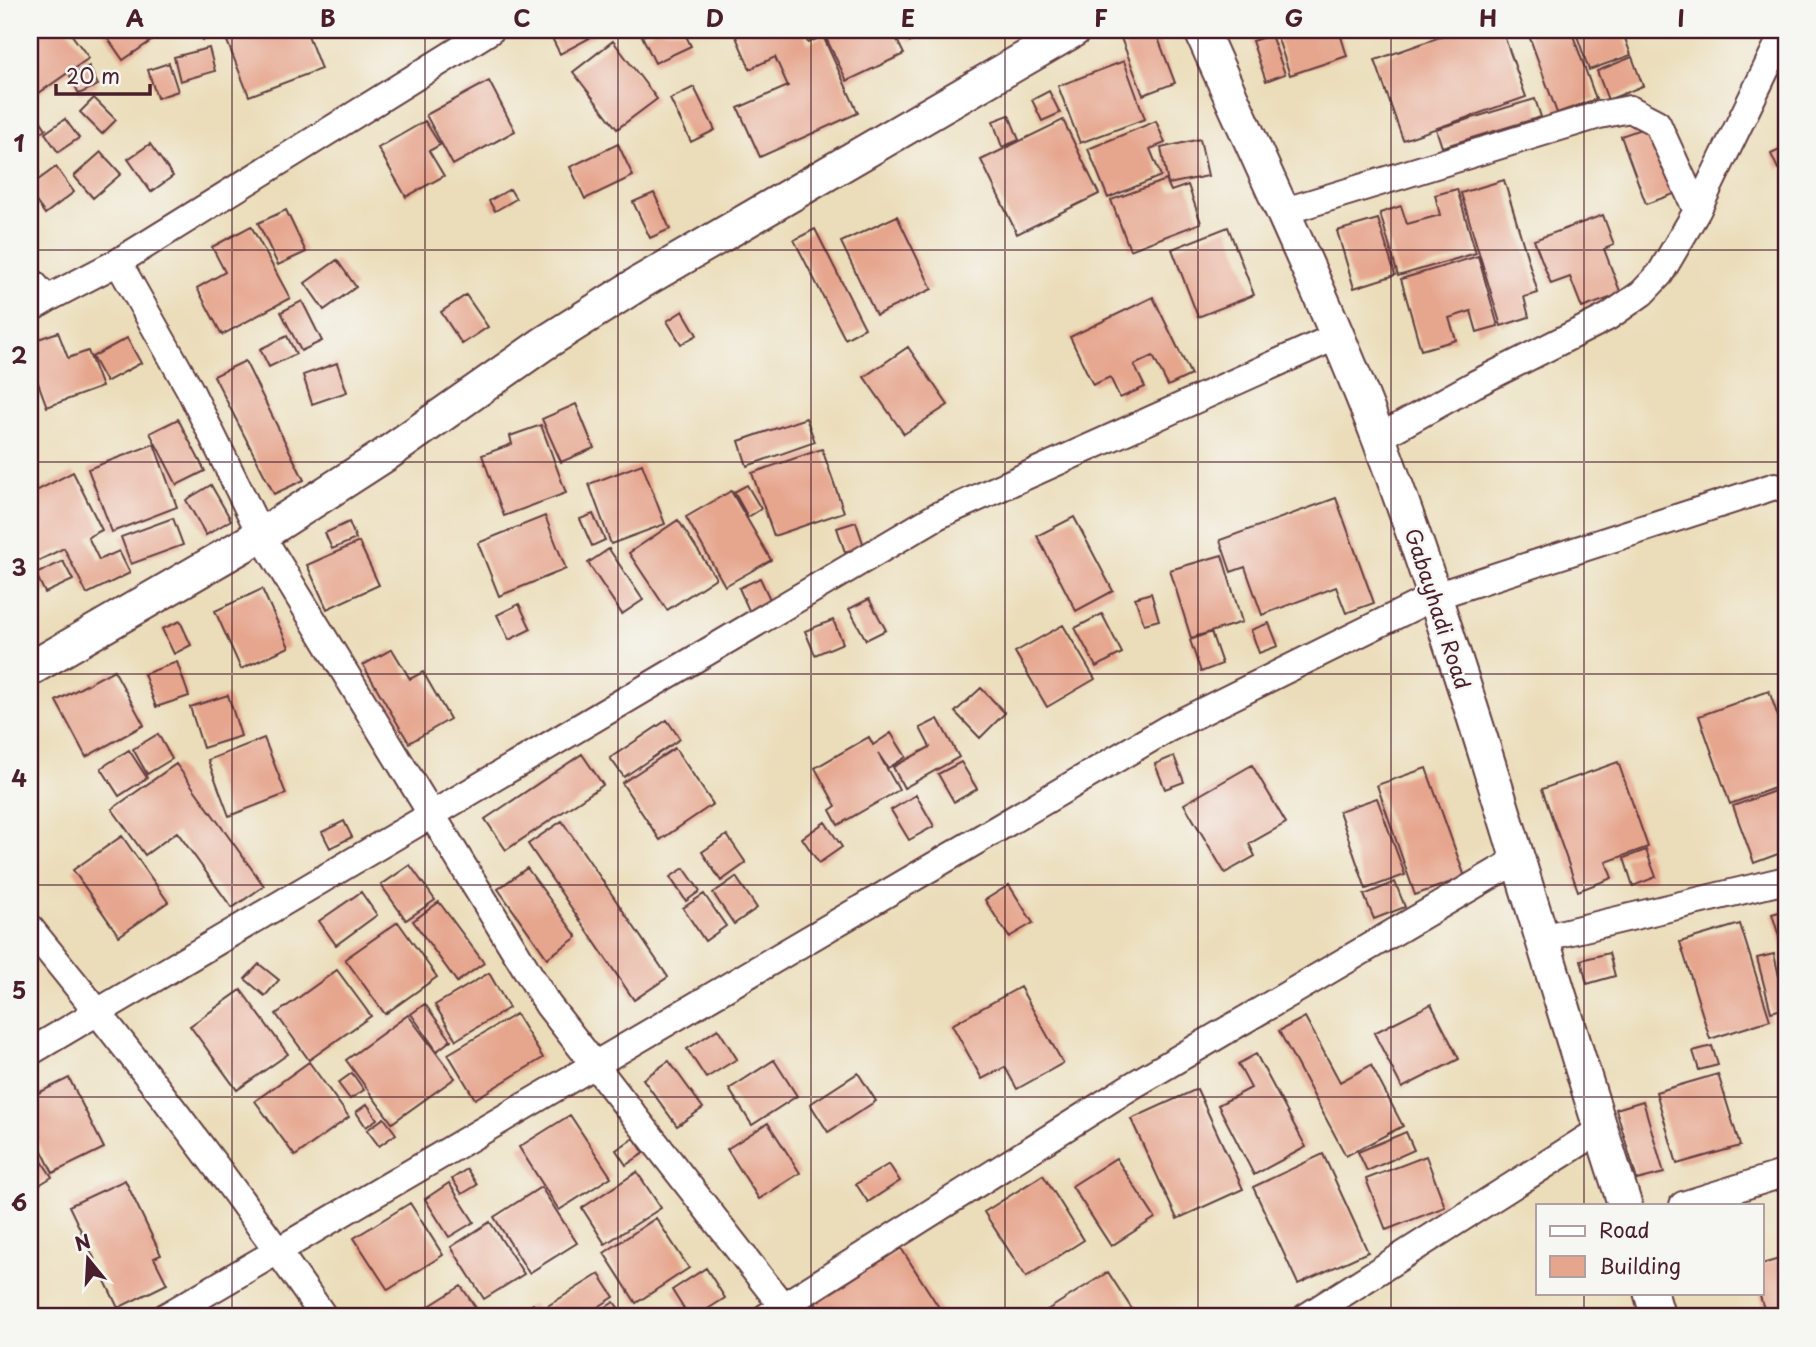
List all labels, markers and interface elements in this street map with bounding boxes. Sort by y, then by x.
text: A [126,0,144,35]
text: B [320,0,336,35]
text: C [513,0,531,35]
text: D [706,0,724,35]
text: E [901,0,915,35]
text: F [1094,0,1108,35]
text: G [1285,0,1303,35]
text: H [1479,0,1497,35]
text: I [1677,0,1685,35]
scale bar [56,52,150,96]
text: 20 m [66,59,120,91]
text: 1 [14,125,25,160]
text: 2 [11,337,27,372]
street label: Gabayhadi Road [1398,524,1480,693]
text: 3 [11,549,27,584]
text: 4 [11,760,27,795]
text: 5 [12,972,26,1007]
text: 6 [11,1184,27,1219]
legend [1536,1204,1764,1294]
text: Road [1599,1213,1650,1245]
north arrow [52,1224,122,1294]
text: N [71,1226,94,1258]
text: Building [1599,1249,1681,1281]

